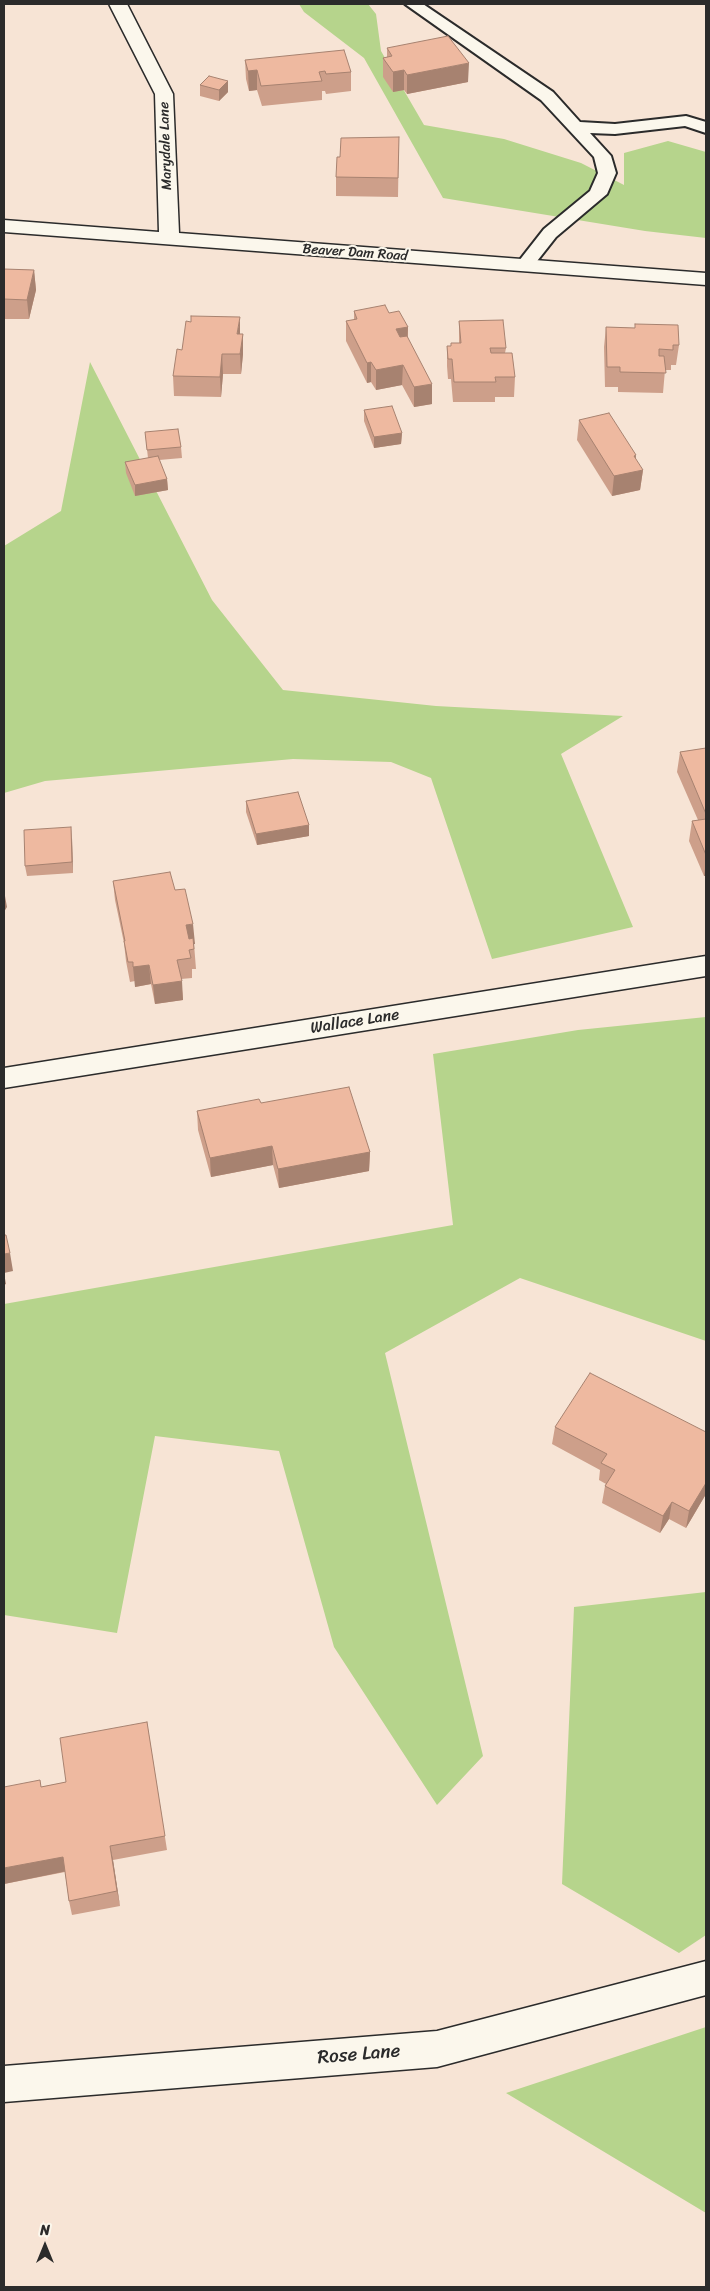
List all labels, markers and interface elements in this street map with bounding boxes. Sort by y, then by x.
street label: Marydale Lane [156,101,176,191]
street label: Beaver Dam Road [302,241,408,265]
street label: Wallace Lane [309,1006,401,1038]
street label: Rose Lane [317,2040,401,2070]
text: N [40,2218,50,2243]
north arrow [20,2221,70,2271]

